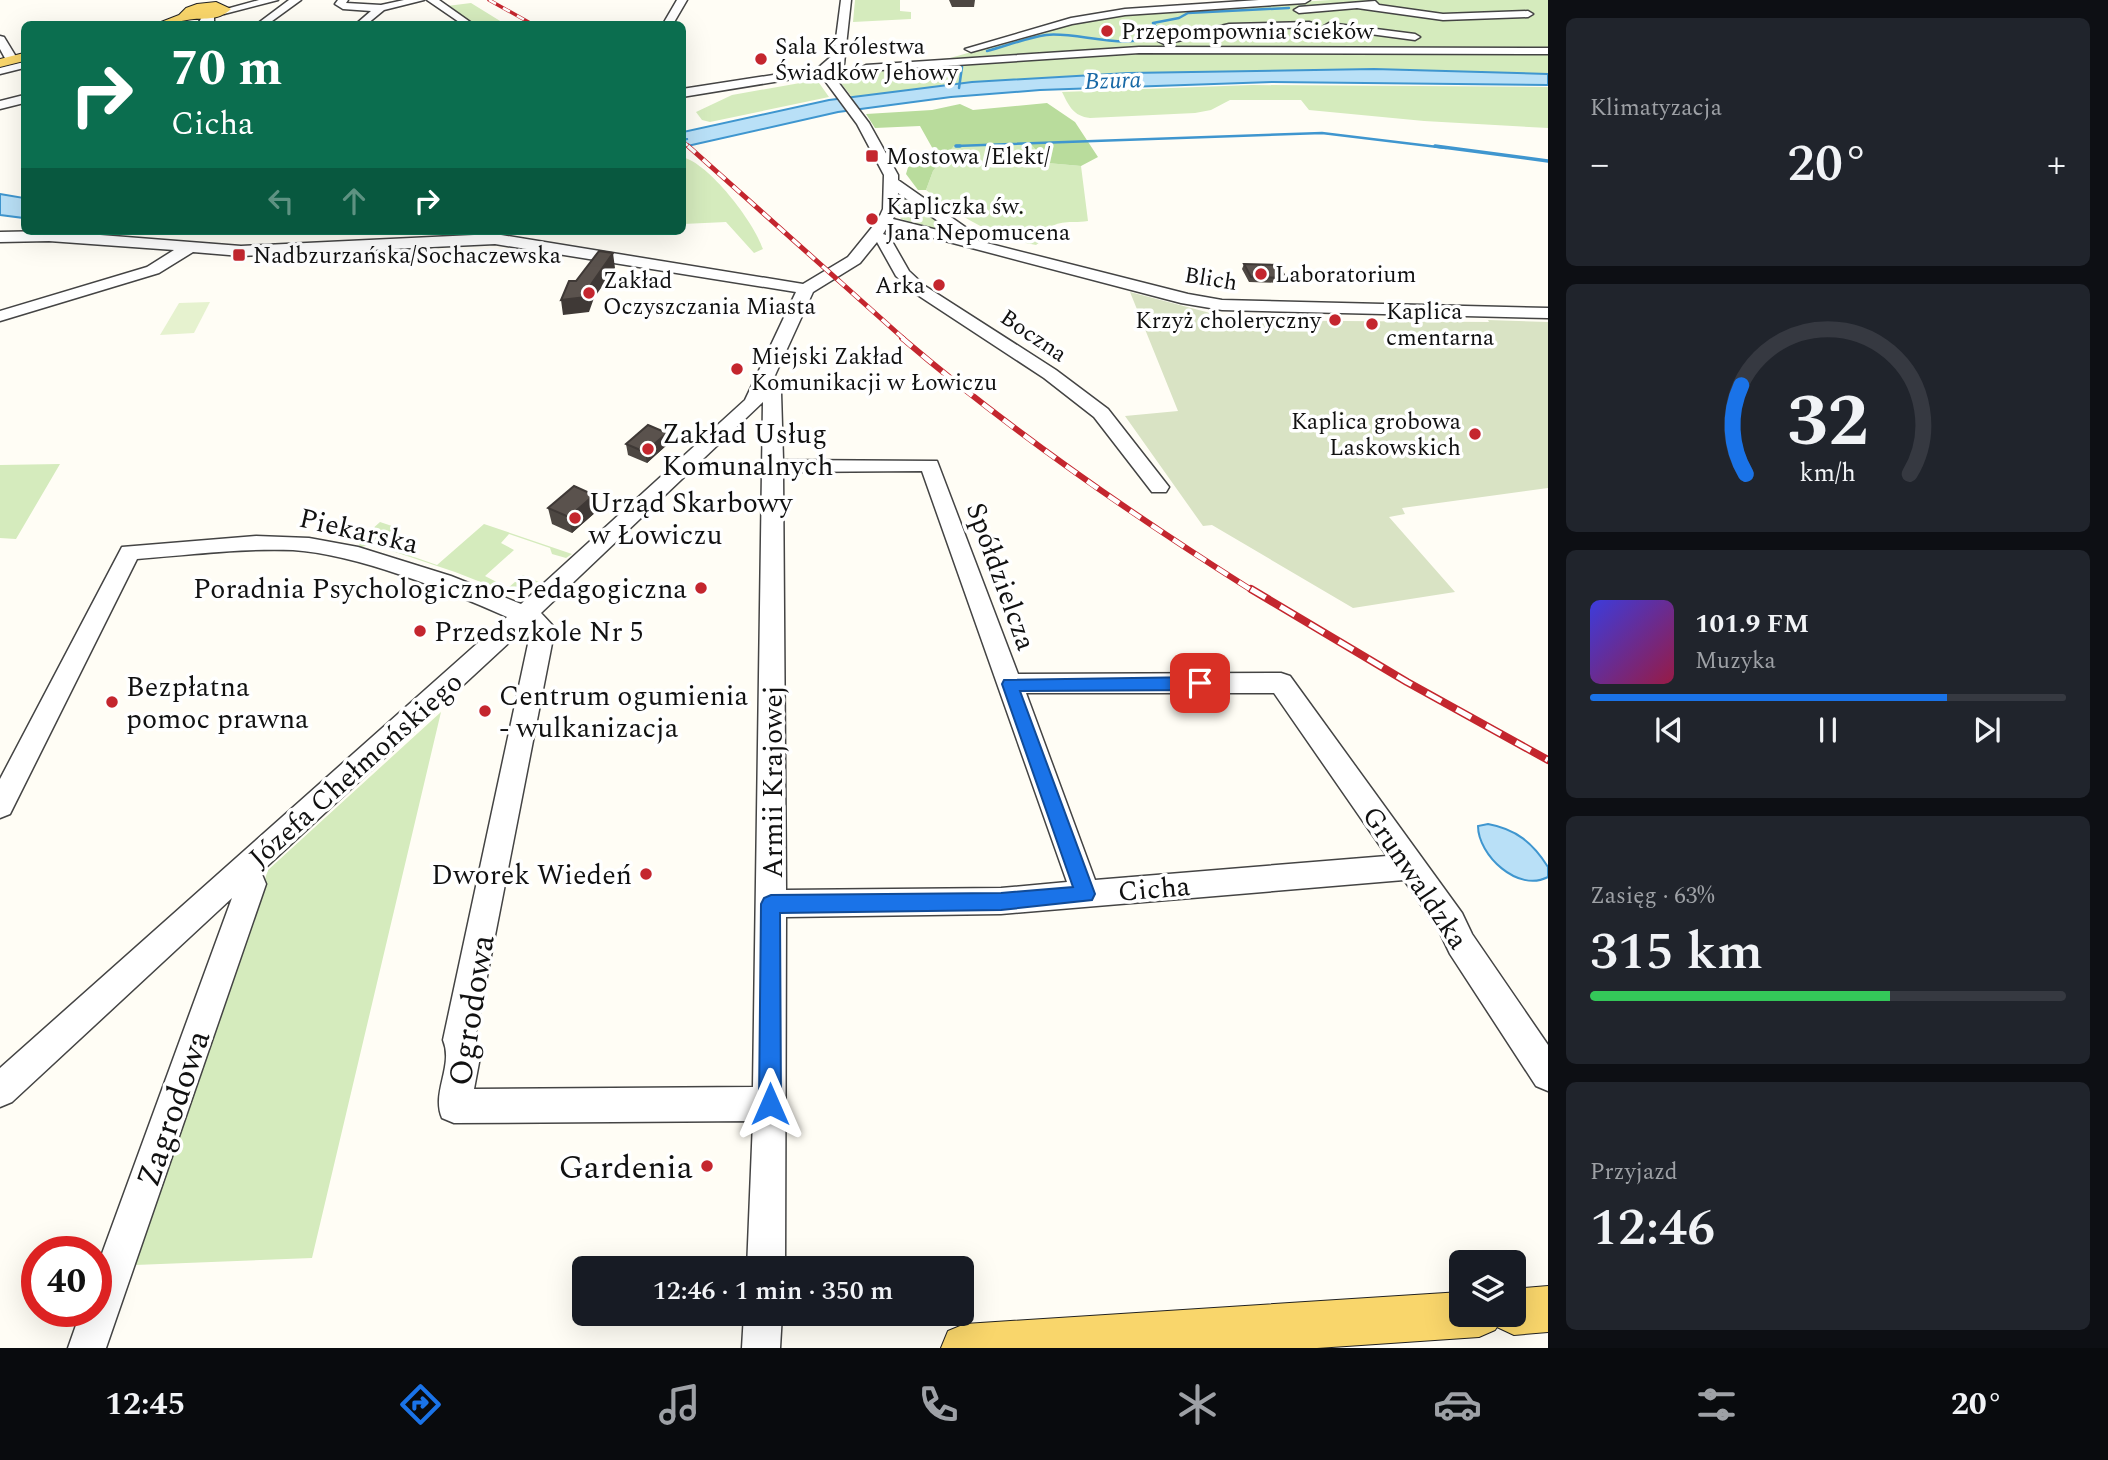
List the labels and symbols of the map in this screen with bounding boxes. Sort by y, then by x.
place label: Przepompownia ścieków [1121,15,1374,50]
marker: Przepompownia ścieków [1099,23,1115,39]
place label: Sala Królestwa Świadków Jehowy [775,30,959,91]
marker: Sala Królestwa Świadków Jehowy [753,51,769,67]
water label: Bzura [1084,62,1142,100]
place label: Mostowa /Elekt/ [886,140,1050,175]
marker: Mostowa /Elekt/ [864,148,880,164]
place label: Kapliczka św. Jana Nepomucena [886,190,1070,251]
marker: Kapliczka św. Jana Nepomucena [864,211,880,227]
place label: Nadbzurzańska/Sochaczewska [253,239,561,274]
marker: Nadbzurzańska/Sochaczewska [231,247,247,263]
street label: Blich [1182,258,1240,301]
place label: Laboratorium [1275,258,1416,293]
place label: Zakład Oczyszczania Miasta [603,264,816,325]
marker: Laboratorium [1253,266,1269,282]
place label: Arka [875,269,925,304]
marker: Arka [931,277,947,293]
marker: Zakład Oczyszczania Miasta [581,285,597,301]
place label: Kaplica cmentarna [1386,295,1494,356]
street label: Boczna [992,301,1074,372]
place label: Krzyż choleryczny [1135,304,1322,339]
marker: Krzyż choleryczny [1327,312,1343,328]
marker: Kaplica cmentarna [1364,316,1380,332]
place label: Miejski Zakład Komunikacji w Łowiczu [751,340,997,401]
marker: Miejski Zakład Komunikacji w Łowiczu [729,361,745,377]
place label: Kaplica grobowa Laskowskich [1291,405,1461,466]
place label: Zakład Usług Komunalnych [662,413,834,488]
marker: Kaplica grobowa Laskowskich [1467,426,1483,442]
marker: Zakład Usług Komunalnych [640,441,656,457]
place label: Urząd Skarbowy w Łowiczu [588,482,794,557]
street label: Piekarska [295,497,423,566]
street label: Spółdzielcza [954,497,1047,657]
marker: Urząd Skarbowy w Łowiczu [567,510,583,526]
place label: Poradnia Psychologiczno-Pedagogiczna [193,568,687,611]
marker: Poradnia Psychologiczno-Pedagogiczna [693,580,709,596]
place label: Przedszkole Nr 5 [434,611,644,654]
marker: Przedszkole Nr 5 [412,623,428,639]
pin [1170,653,1230,713]
street label: Józefa Chełmońskiego [239,662,473,878]
place label: Bezpłatna pomoc prawna [126,666,309,741]
place label: Centrum ogumienia - wulkanizacja [499,675,749,750]
street label: Armii Krajowej [752,685,795,879]
marker: Bezpłatna pomoc prawna [104,694,120,710]
marker: Centrum ogumienia - wulkanizacja [477,703,493,719]
street label: Grunwaldzka [1351,797,1479,958]
place label: Dworek Wiedeń [431,854,632,897]
street label: Cicha [1116,865,1192,914]
marker: Dworek Wiedeń [638,866,654,882]
street label: Ogrodowa [435,931,509,1090]
street label: Zagrodowa [124,1023,224,1194]
position arrow [733,1067,807,1141]
place label: Gardenia [558,1143,693,1193]
marker: Gardenia [699,1158,715,1174]
speed limit sign: 40 [21,1236,112,1327]

